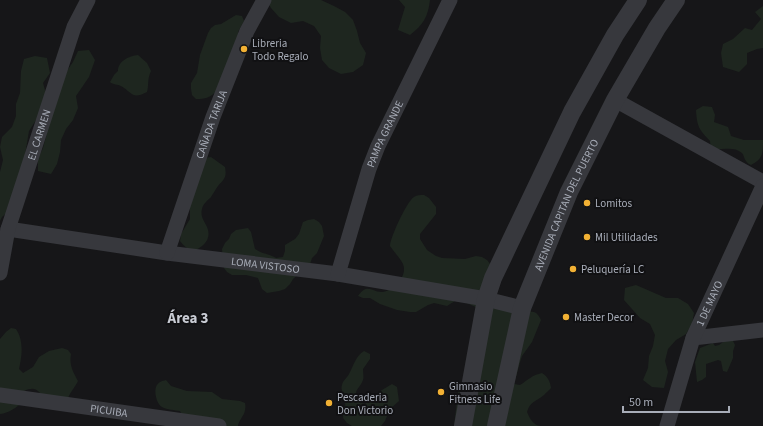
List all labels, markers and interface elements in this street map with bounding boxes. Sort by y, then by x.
place label: Libreria Todo Regalo [252,36,309,64]
marker: Libreria Todo Regalo [239,44,249,54]
street label: CAÑADA TARIJA [192,88,230,161]
street label: PAMPA GRANDE [363,98,407,170]
street label: EL CARMEN [23,107,54,162]
street label: AVENIDA CAPITAN DEL PUERTO [530,136,602,273]
place label: Lomitos [595,196,633,211]
marker: Lomitos [582,198,592,208]
place label: Mil Utilidades [595,230,658,245]
marker: Mil Utilidades [582,232,592,242]
street label: LOMA VISTOSO [230,253,301,277]
place label: Peluquería LC [581,262,644,277]
marker: Peluquería LC [568,264,578,274]
street label: 1 DE MAYO [692,278,726,329]
district label: Área 3 [167,308,208,329]
place label: Master Decor [574,310,634,325]
marker: Master Decor [561,312,571,322]
place label: Gimnasio Fitness Life [449,379,501,407]
marker: Gimnasio Fitness Life [436,387,446,397]
scale bar [623,388,729,414]
place label: Pescaderia Don Victorio [337,390,393,418]
text: 50 m [629,394,653,411]
marker: Pescaderia Don Victorio [324,398,334,408]
street label: PICUIBA [89,400,129,420]

